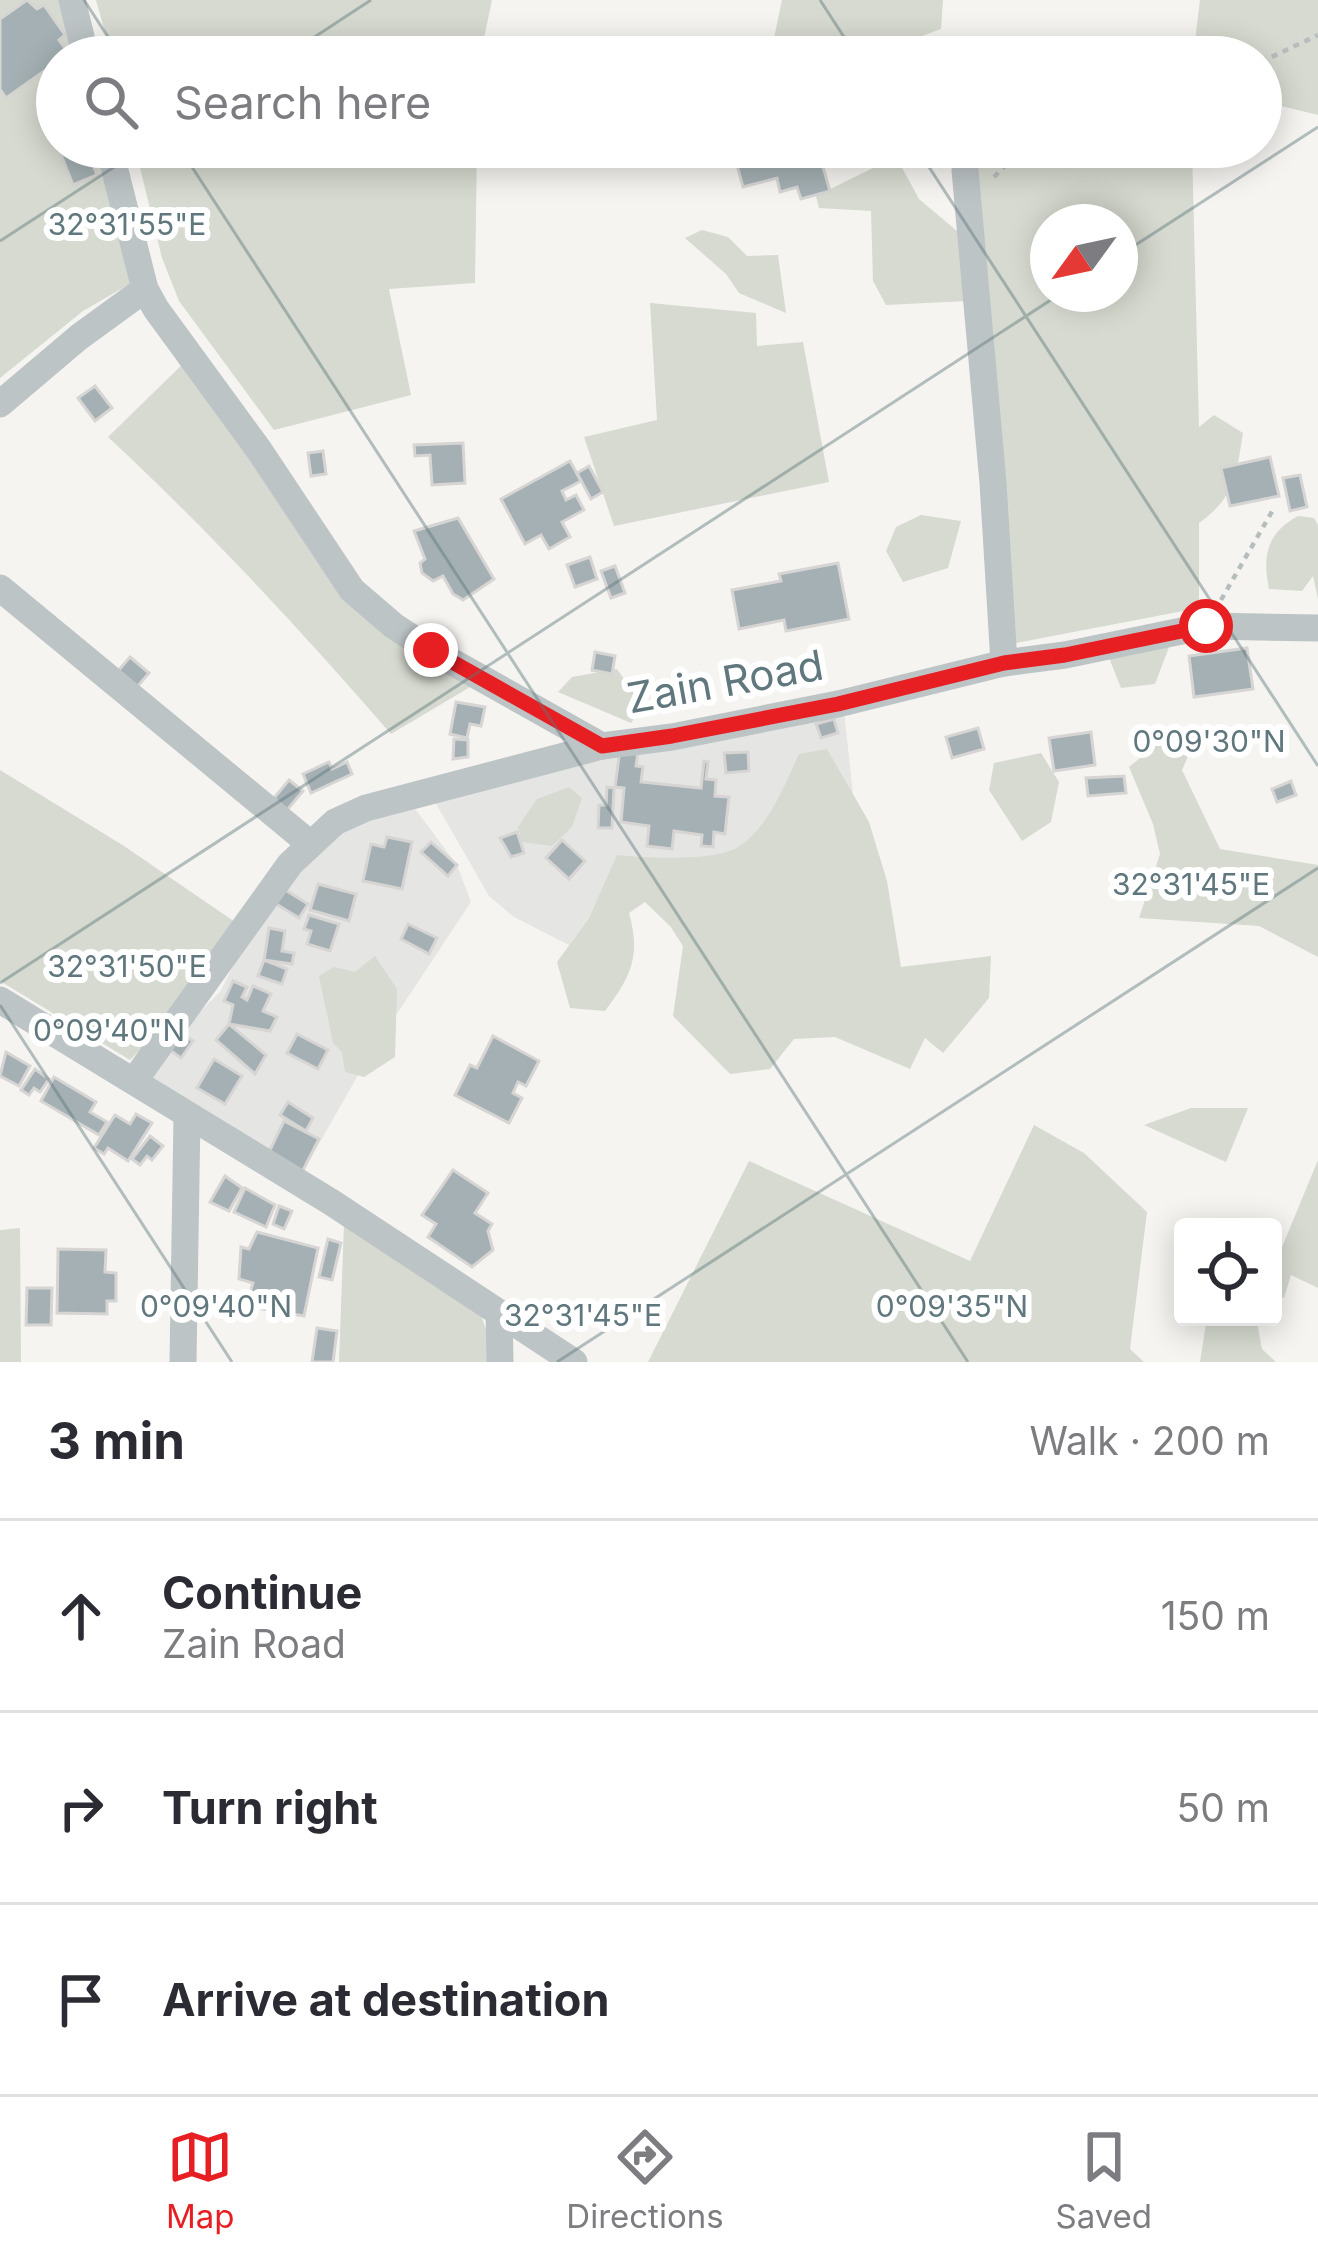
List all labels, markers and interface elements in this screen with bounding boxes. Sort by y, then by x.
search box [36,36,1282,168]
icon: search [78,69,144,135]
text: Search here [174,75,431,130]
north arrow [1030,204,1138,312]
text: 32°31'55"E [48,206,206,242]
route start [1179,599,1233,653]
route end [404,623,458,677]
street label: Zain Road [623,639,827,723]
text: 0°09'30"N [1132,723,1286,759]
text: 32°31'45"E [1112,866,1270,902]
text: 32°31'50"E [47,948,207,984]
text: 0°09'40"N [33,1012,185,1048]
map controls [1174,1218,1282,1326]
button: locate [1174,1218,1282,1326]
text: 0°09'40"N [140,1288,292,1324]
text: 0°09'35"N [876,1288,1028,1324]
text: 32°31'45"E [504,1297,662,1333]
text: 3 min [48,1410,185,1471]
text: Walk · 200 m [1030,1417,1270,1464]
text: Continue [162,1565,362,1620]
icon: ahead [48,1583,114,1649]
text: 150 m [1161,1592,1270,1639]
text: Zain Road [162,1620,346,1667]
icon: right [48,1775,114,1841]
text: Turn right [162,1780,378,1835]
text: 50 m [1177,1784,1270,1831]
icon: arrive [48,1967,114,2033]
text: Arrive at destination [162,1972,609,2027]
tab: Map [166,2124,234,2236]
tab: Directions [566,2124,724,2236]
tab: Saved [1055,2124,1152,2236]

